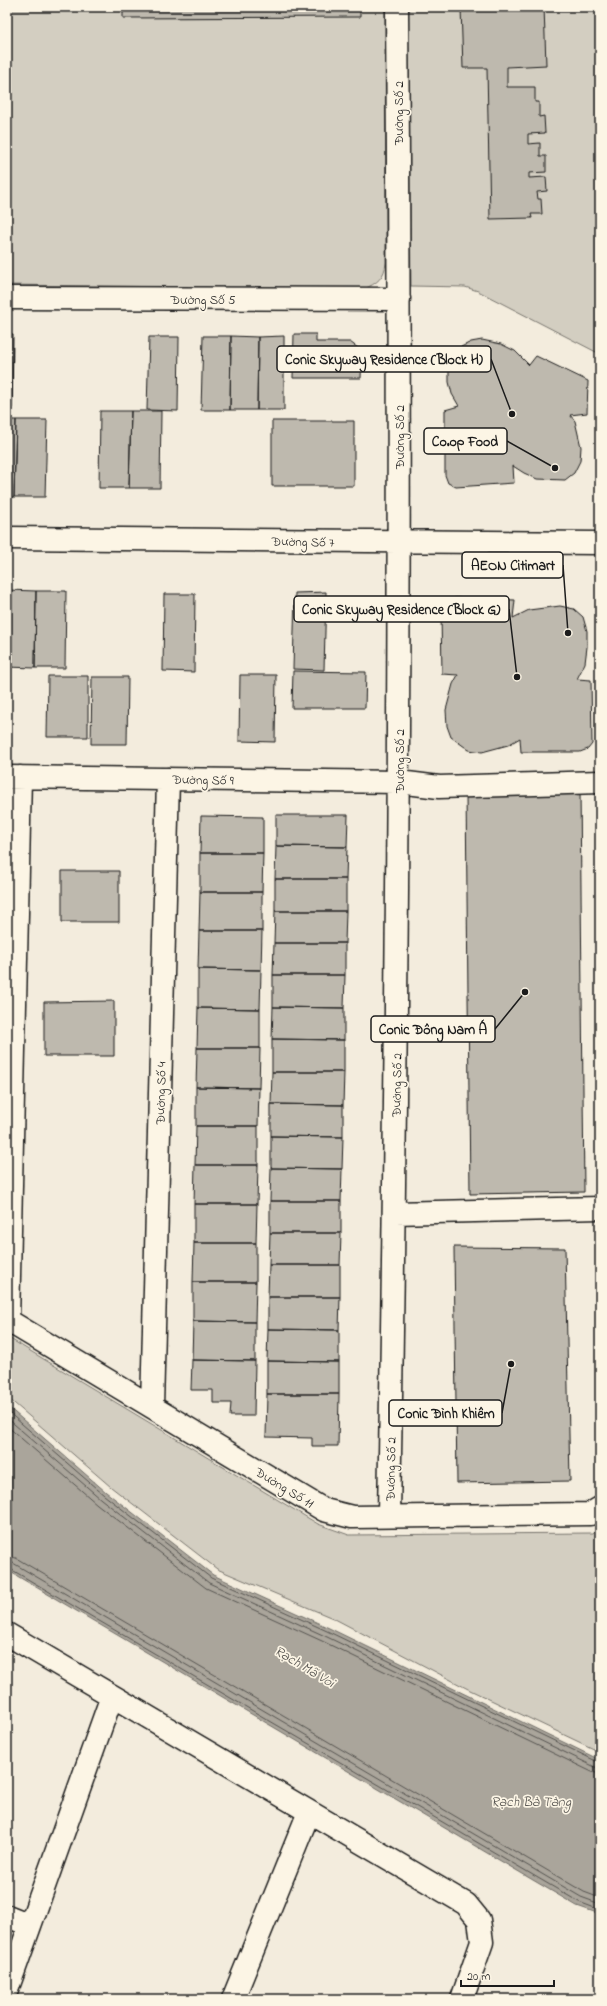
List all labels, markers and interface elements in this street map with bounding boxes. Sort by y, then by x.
street label: Đường Số 2 [390,80,410,146]
street label: Đường Số 5 [169,291,236,311]
callout: Conic Skyway Residence (Block H) [277,346,491,372]
text: Conic Skyway Residence (Block H) [285,350,484,373]
street label: Đường Số 2 [391,404,411,470]
callout: Co.op Food [424,428,507,454]
text: Co.op Food [432,432,498,453]
street label: Đường Số 7 [270,532,335,554]
callout: AEON Citimart [462,552,563,578]
text: AEON Citimart [471,556,555,577]
callout: Conic Skyway Residence (Block G) [294,596,509,622]
text: Conic Skyway Residence (Block G) [302,600,501,623]
street label: Đường Số 2 [391,728,411,794]
street label: Đường Số 9 [171,770,234,792]
callout: Conic Đông Nam Á [371,1016,495,1042]
text: Conic Đông Nam Á [379,1019,488,1043]
street label: Đường Số 2 [387,1052,409,1118]
street label: Đường Số 4 [151,1061,173,1126]
callout: Conic Đình Khiêm [389,1400,502,1426]
text: Conic Đình Khiêm [397,1404,495,1425]
street label: Đường Số 2 [381,1436,403,1502]
street label: Đường Số 11 [250,1463,317,1514]
water label: Rạch Mã Voi [270,1641,340,1694]
water label: Rạch Bà Tàng [491,1792,572,1813]
scale bar [461,1962,554,1988]
text: 20 m [467,1968,490,1986]

